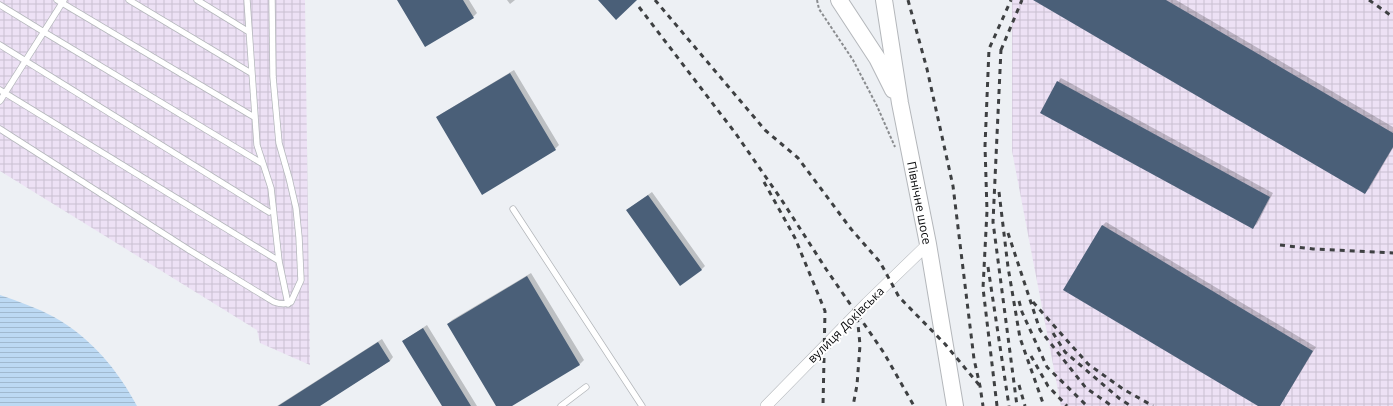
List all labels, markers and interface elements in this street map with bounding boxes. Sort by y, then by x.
street label: Північне шосе [903,160,936,246]
street label: вулиця Доківська [804,283,888,367]

